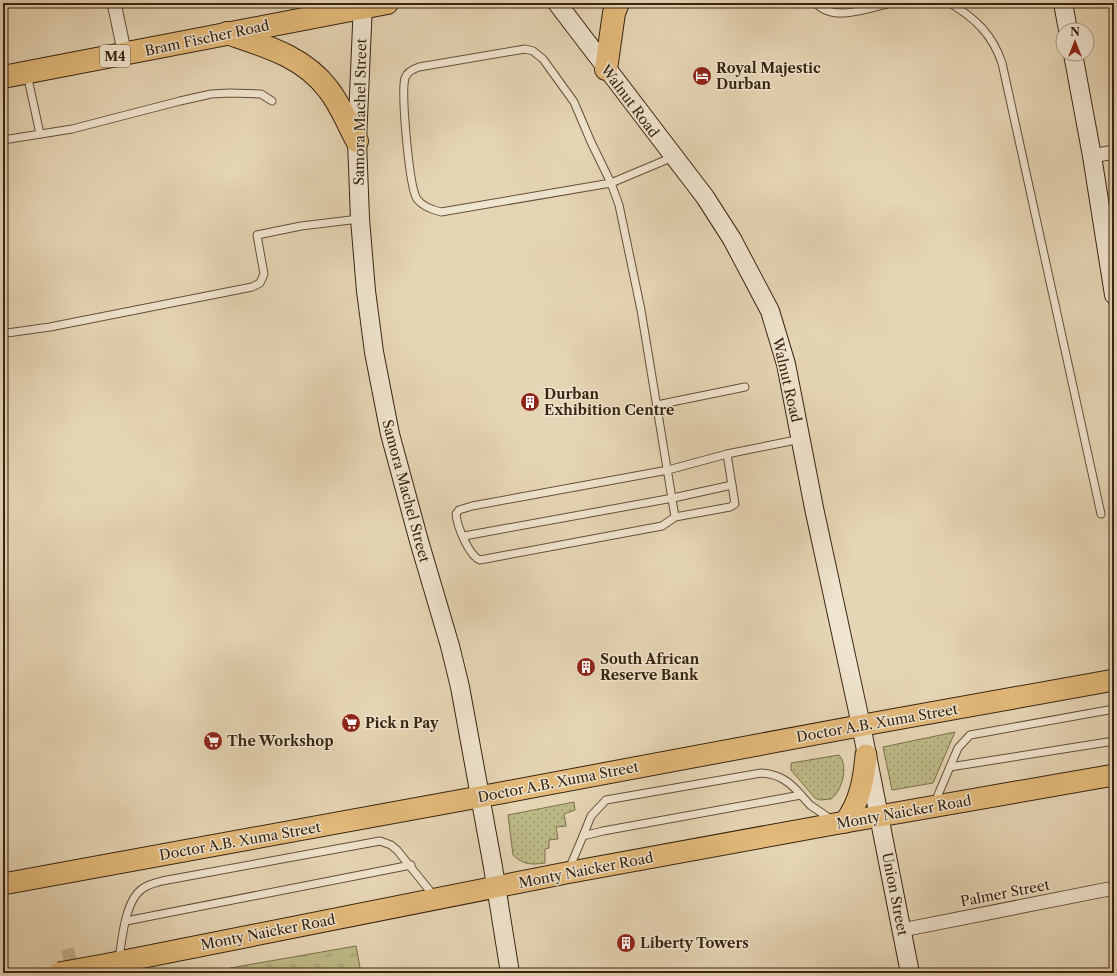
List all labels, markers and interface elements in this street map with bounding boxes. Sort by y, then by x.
street label: Bram Fischer Road [143,16,271,60]
north arrow [1055,22,1095,62]
text: N [1070,25,1080,39]
street label: Samora Machel Street [350,38,370,186]
road number: M4 [100,45,130,67]
place label: Royal Majestic Durban [716,59,821,93]
street label: Walnut Road [596,60,663,141]
hotel icon: Royal Majestic Durban [691,65,713,87]
street label: Walnut Road [768,335,806,425]
place label: Durban Exhibition Centre [544,385,674,419]
building icon: Durban Exhibition Centre [519,391,541,413]
street label: Samora Machel Street [378,418,434,564]
place label: South African Reserve Bank [600,650,700,684]
building icon: South African Reserve Bank [575,656,597,678]
street label: Doctor A.B. Xuma Street [795,700,959,746]
supermarket icon: Pick n Pay [340,712,362,734]
place label: Pick n Pay [365,714,439,732]
supermarket icon: The Workshop [202,730,224,752]
place label: The Workshop [227,732,334,750]
street label: Doctor A.B. Xuma Street [476,758,640,806]
street label: Monty Naicker Road [835,791,973,833]
street label: Doctor A.B. Xuma Street [158,818,322,864]
street label: Monty Naicker Road [517,848,655,892]
street label: Union Street [878,851,912,937]
street label: Palmer Street [959,876,1051,910]
street label: Monty Naicker Road [199,910,337,954]
building icon: Liberty Towers [615,932,637,954]
place label: Liberty Towers [640,934,749,952]

